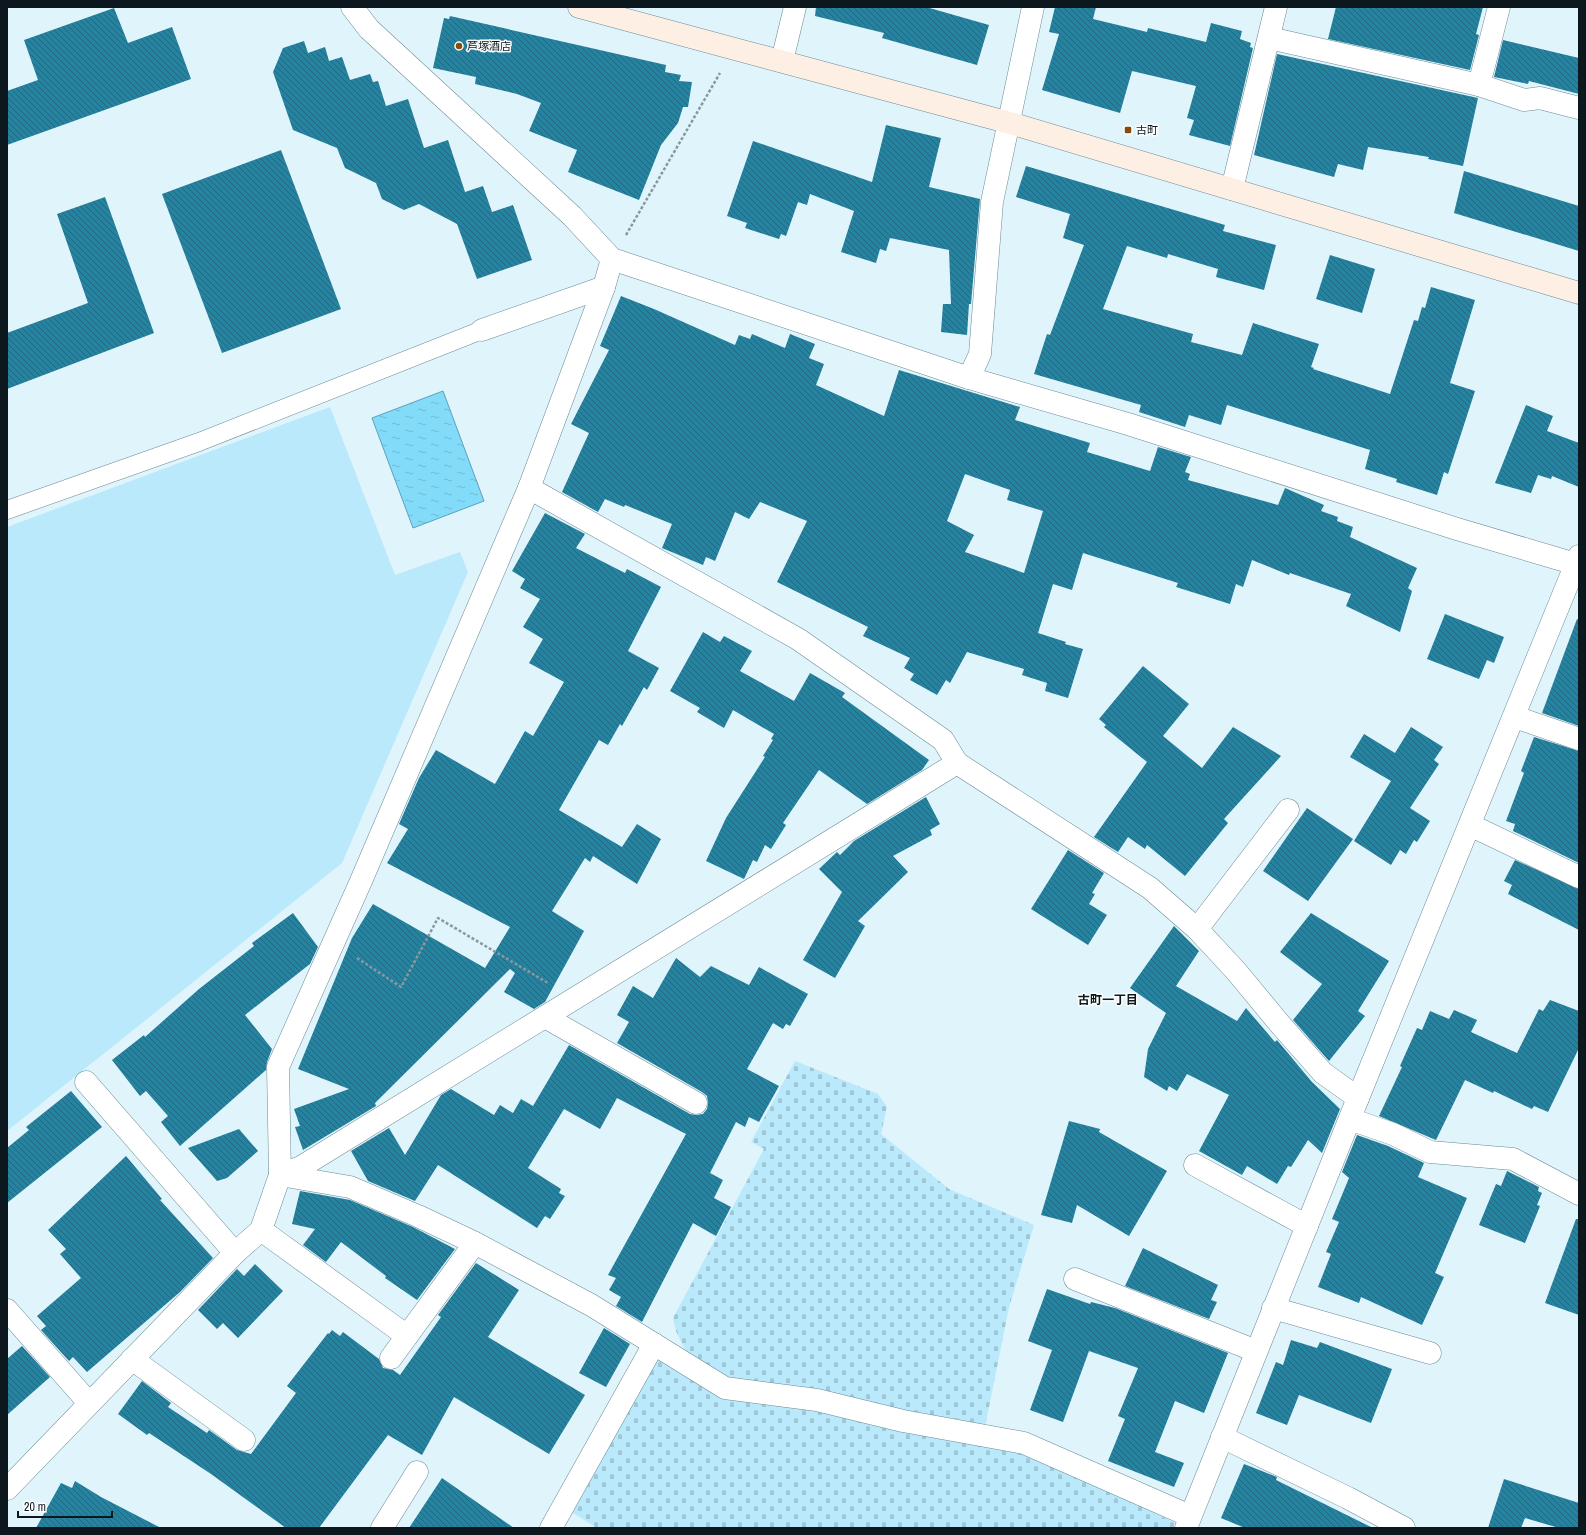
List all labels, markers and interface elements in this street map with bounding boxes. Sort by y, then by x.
place label: 芦塚酒店 [467,39,511,53]
marker: 芦塚酒店 [454,41,464,51]
place label: 古町 [1136,123,1158,137]
marker: 古町 [1123,125,1133,135]
district label: 古町一丁目 [1078,992,1138,1008]
scale bar [18,1493,112,1519]
text: 20 m [24,1499,46,1515]

